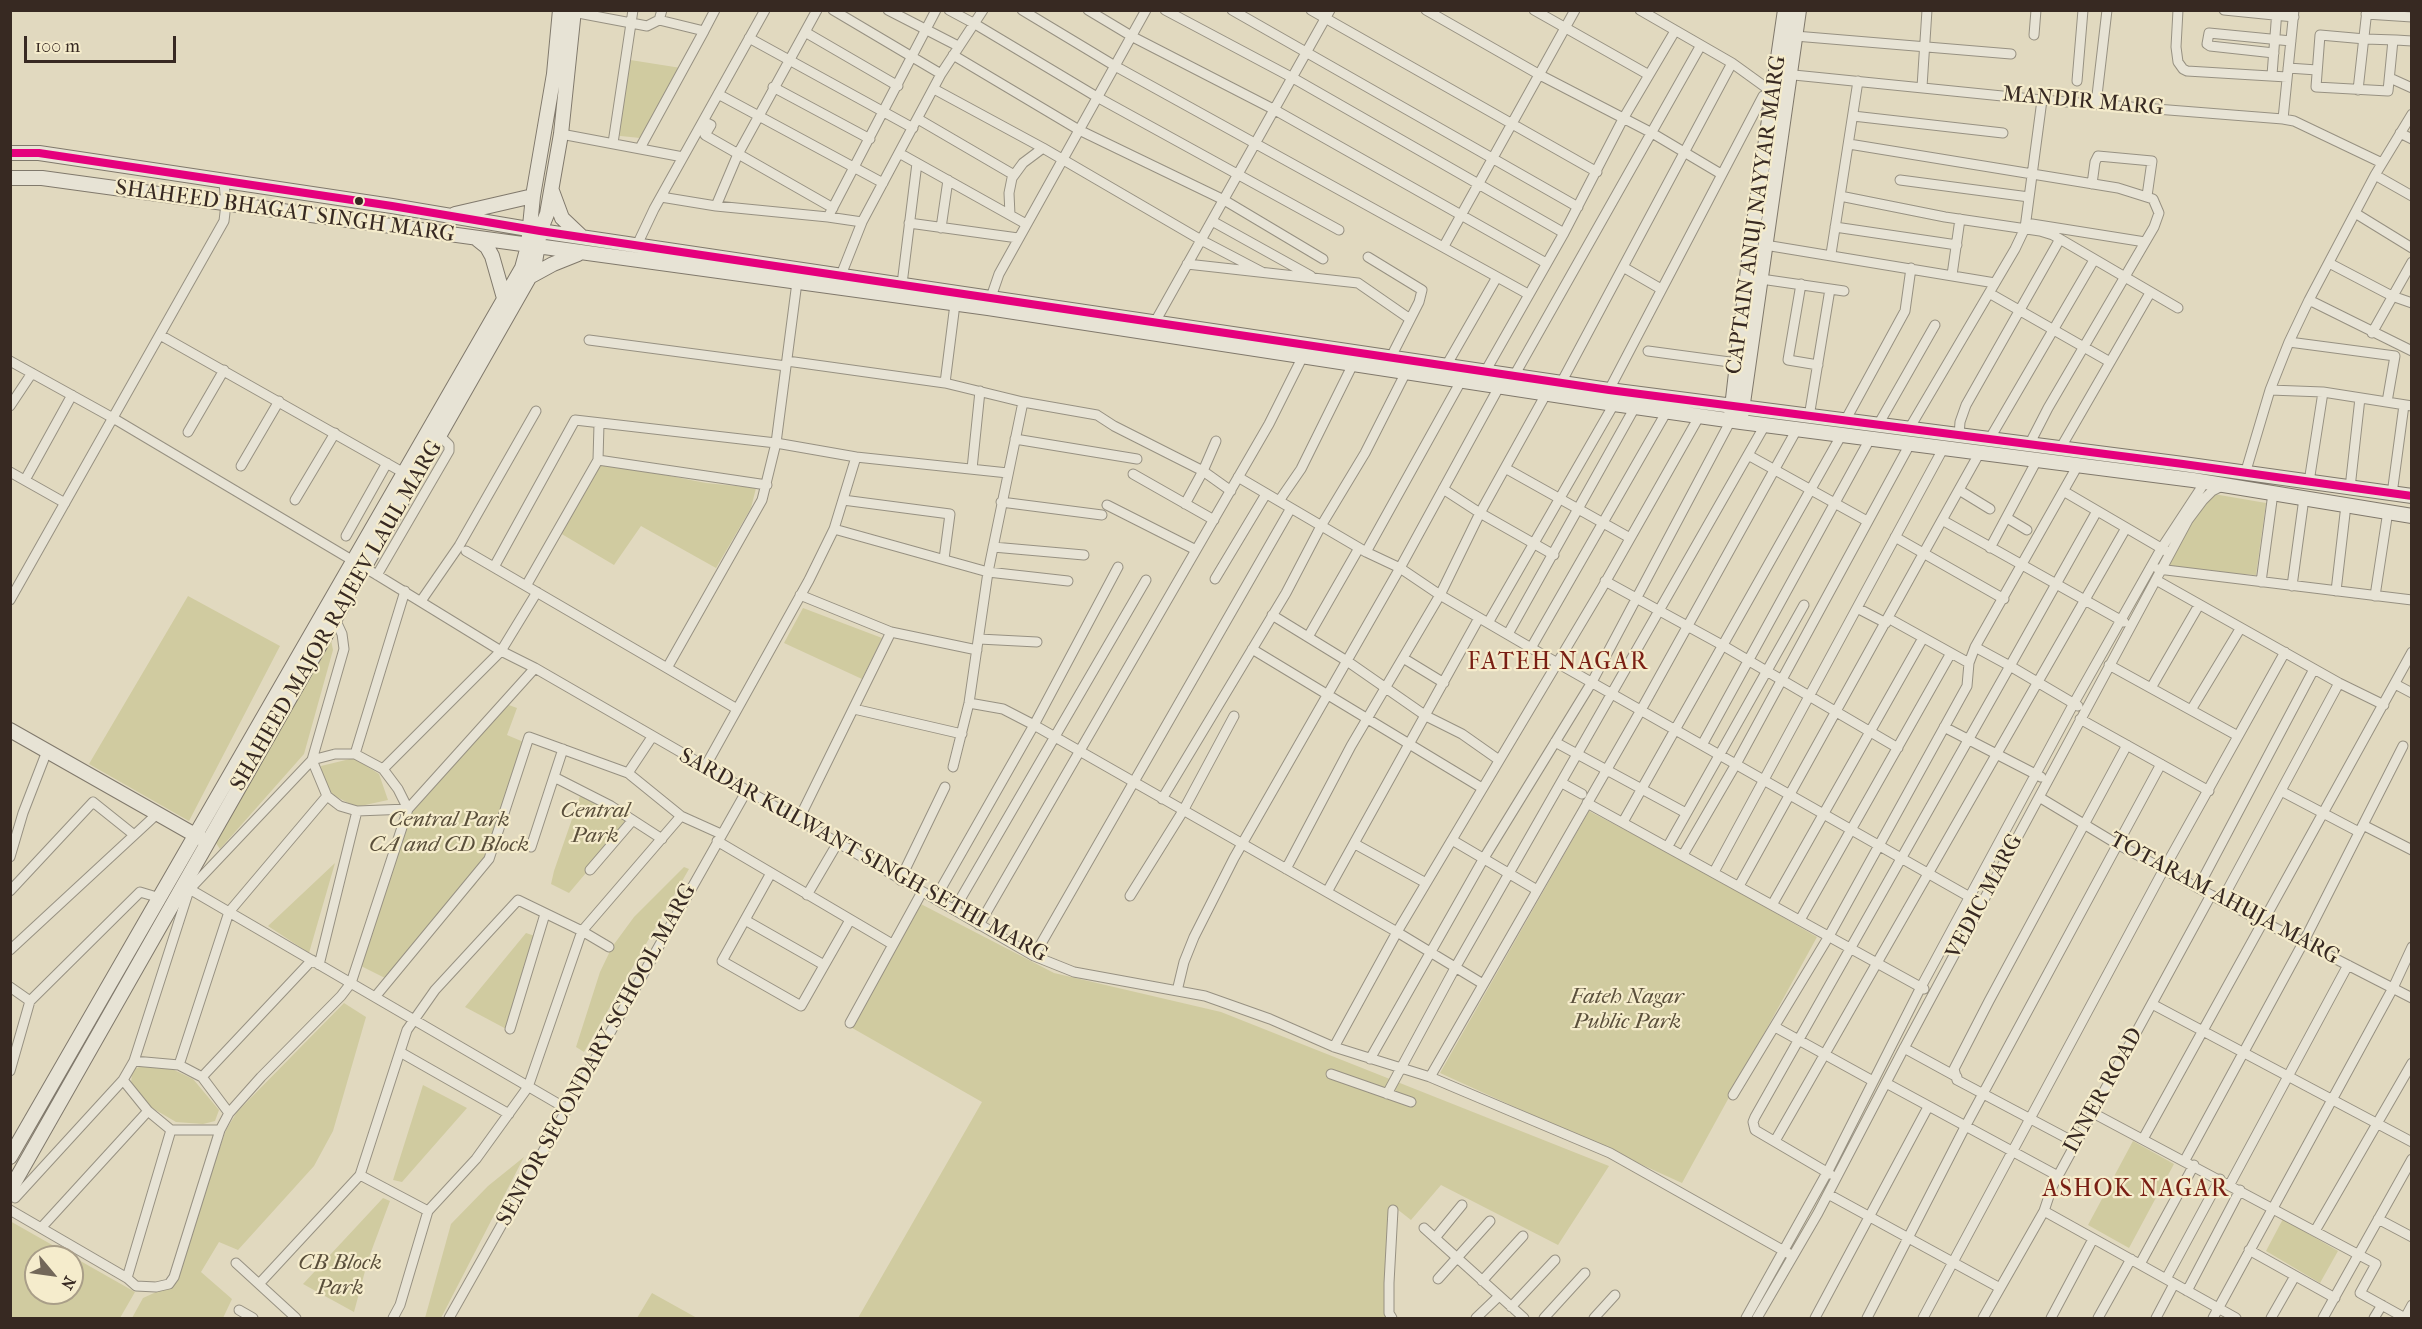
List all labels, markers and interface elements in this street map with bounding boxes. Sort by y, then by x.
scale bar [27,24,178,62]
text: 100 m [35,36,80,57]
street label: CAPTAIN ANUJ NAYYAR MARG [1722,54,1792,376]
street label: MANDIR MARG [2001,82,2165,122]
street label: SHAHEED BHAGAT SINGH MARG [114,175,456,249]
unlabelled marker [353,195,365,207]
street label: SHAHEED MAJOR RAJEEV LAUL MARG [226,436,448,796]
district label: FATEH NAGAR [1467,649,1649,677]
street label: SARDAR KULWANT SINGH SETHI MARG [674,743,1052,969]
park label: Central Park [560,799,630,850]
park label: Central Park CA and CD Block [369,808,529,860]
street label: TOTARAM AHUJA MARG [2104,827,2344,971]
street label: VEDIC MARG [1941,830,2029,964]
street label: SENIOR SECONDARY SCHOOL MARG [492,879,702,1231]
park label: Fateh Nagar Public Park [1570,985,1684,1036]
street label: INNER ROAD [2059,1024,2149,1158]
district label: ASHOK NAGAR [2042,1176,2230,1204]
north arrow [24,1245,84,1305]
park label: CB Block Park [298,1251,382,1302]
text: N [57,1273,80,1293]

